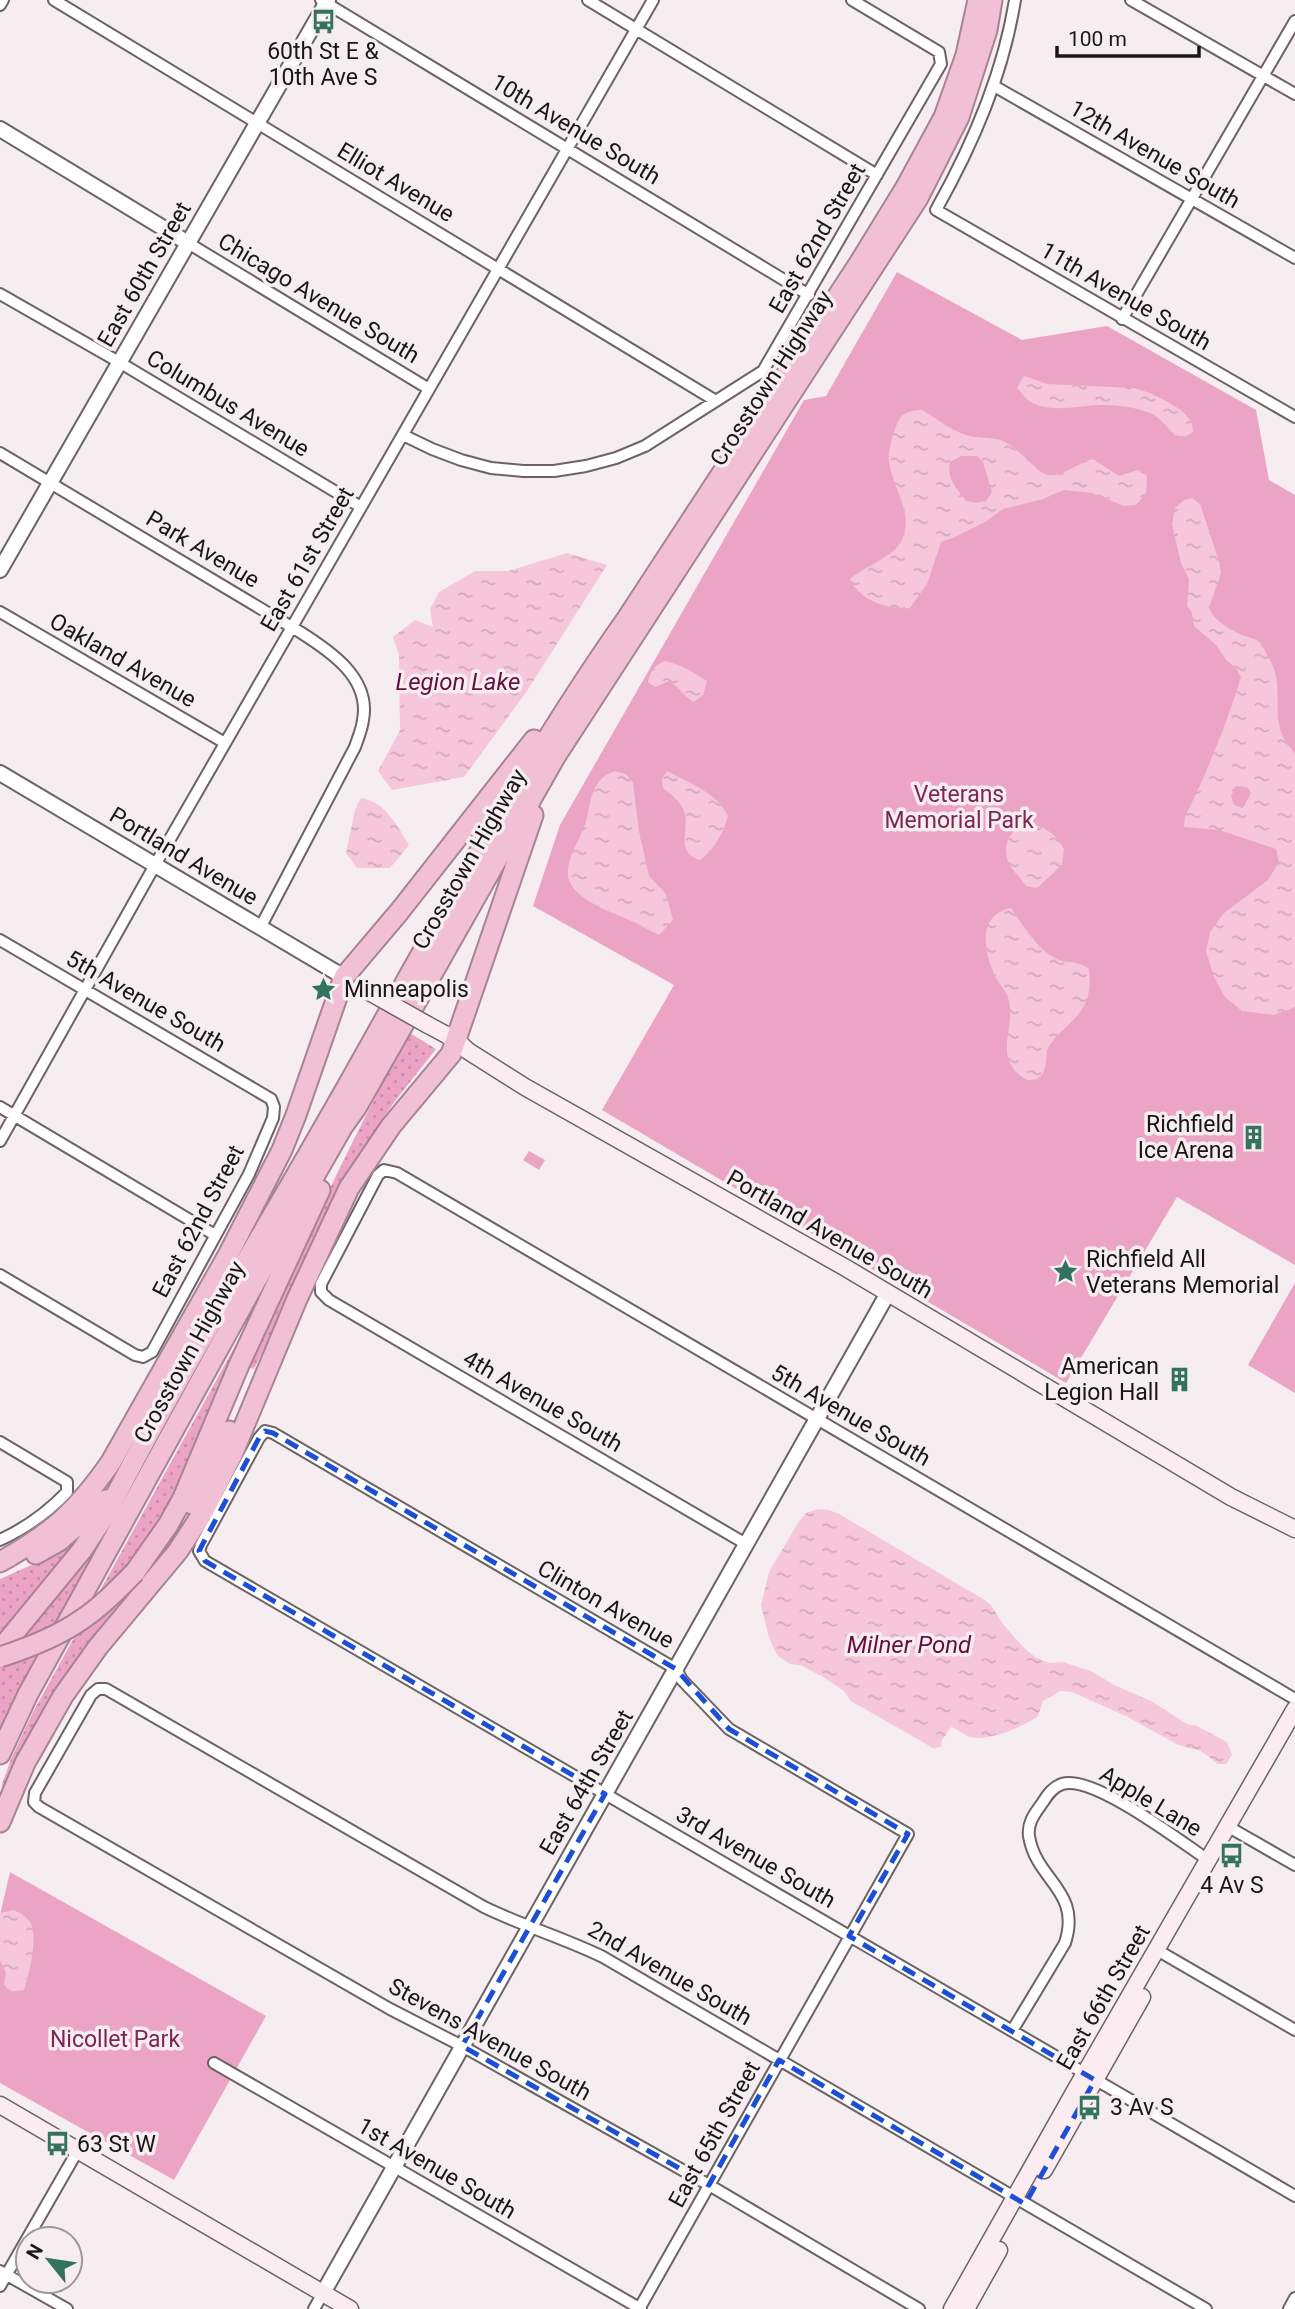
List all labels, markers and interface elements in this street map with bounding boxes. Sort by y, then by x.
bus stop icon: 60th St E & 10th Ave S [309,7,337,35]
scale bar [1057,14,1199,58]
text: 100 m [1068,27,1127,51]
place label: 60th St E & 10th Ave S [267,38,380,91]
street label: 10th Avenue South [486,68,665,191]
street label: 12th Avenue South [1065,95,1245,214]
street label: Elliot Avenue [332,137,459,228]
street label: East 62nd Street [764,158,871,318]
street label: East 60th Street [92,197,197,352]
street label: Chicago Avenue South [213,228,424,369]
street label: 11th Avenue South [1036,237,1216,356]
street label: Crosstown Highway [705,285,838,471]
street label: Columbus Avenue [142,344,314,463]
street label: East 61st Street [255,482,360,636]
street label: Park Avenue [141,505,264,594]
street label: Oakland Avenue [45,608,201,713]
water label: Legion Lake [396,668,520,696]
street label: Crosstown Highway [407,764,532,954]
park label: Veterans Memorial Park [884,781,1034,834]
street label: Portland Avenue [105,802,263,911]
street label: 5th Avenue South [61,945,230,1058]
place icon: Minneapolis [310,975,338,1003]
place label: Minneapolis [344,976,469,1003]
place label: Richfield Ice Arena [1138,1111,1234,1164]
building icon: Richfield Ice Arena [1240,1123,1268,1151]
street label: East 62nd Street [147,1140,250,1302]
street label: Portland Avenue South [722,1164,938,1304]
place label: Richfield All Veterans Memorial [1086,1246,1279,1299]
street label: Crosstown Highway [128,1257,251,1448]
place icon: Richfield All Veterans Memorial [1052,1258,1080,1286]
street label: 4th Avenue South [458,1345,627,1458]
place label: American Legion Hall [1044,1353,1159,1406]
street label: 5th Avenue South [766,1359,935,1472]
building icon: American Legion Hall [1165,1365,1193,1393]
street label: Clinton Avenue [533,1555,679,1654]
water label: Milner Pond [847,1631,972,1659]
street label: East 64th Street [534,1705,639,1860]
street label: Apple Lane [1095,1760,1207,1842]
street label: 3rd Avenue South [671,1801,840,1914]
bus stop icon: 4 Av S [1218,1841,1246,1869]
place label: 4 Av S [1200,1872,1264,1899]
street label: 2nd Avenue South [583,1916,757,2031]
street label: East 66th Street [1051,1920,1156,2075]
street label: Stevens Avenue South [384,1973,596,2106]
park label: Nicollet Park [50,2026,180,2053]
street label: East 65th Street [663,2056,766,2212]
bus stop icon: 3 Av S [1076,2093,1104,2121]
place label: 3 Av S [1110,2094,1174,2121]
street label: 1st Avenue South [353,2112,521,2225]
bus stop icon: 63 St W [43,2130,71,2158]
place label: 63 St W [77,2131,156,2158]
north arrow [14,2225,84,2295]
text: N [21,2240,48,2263]

